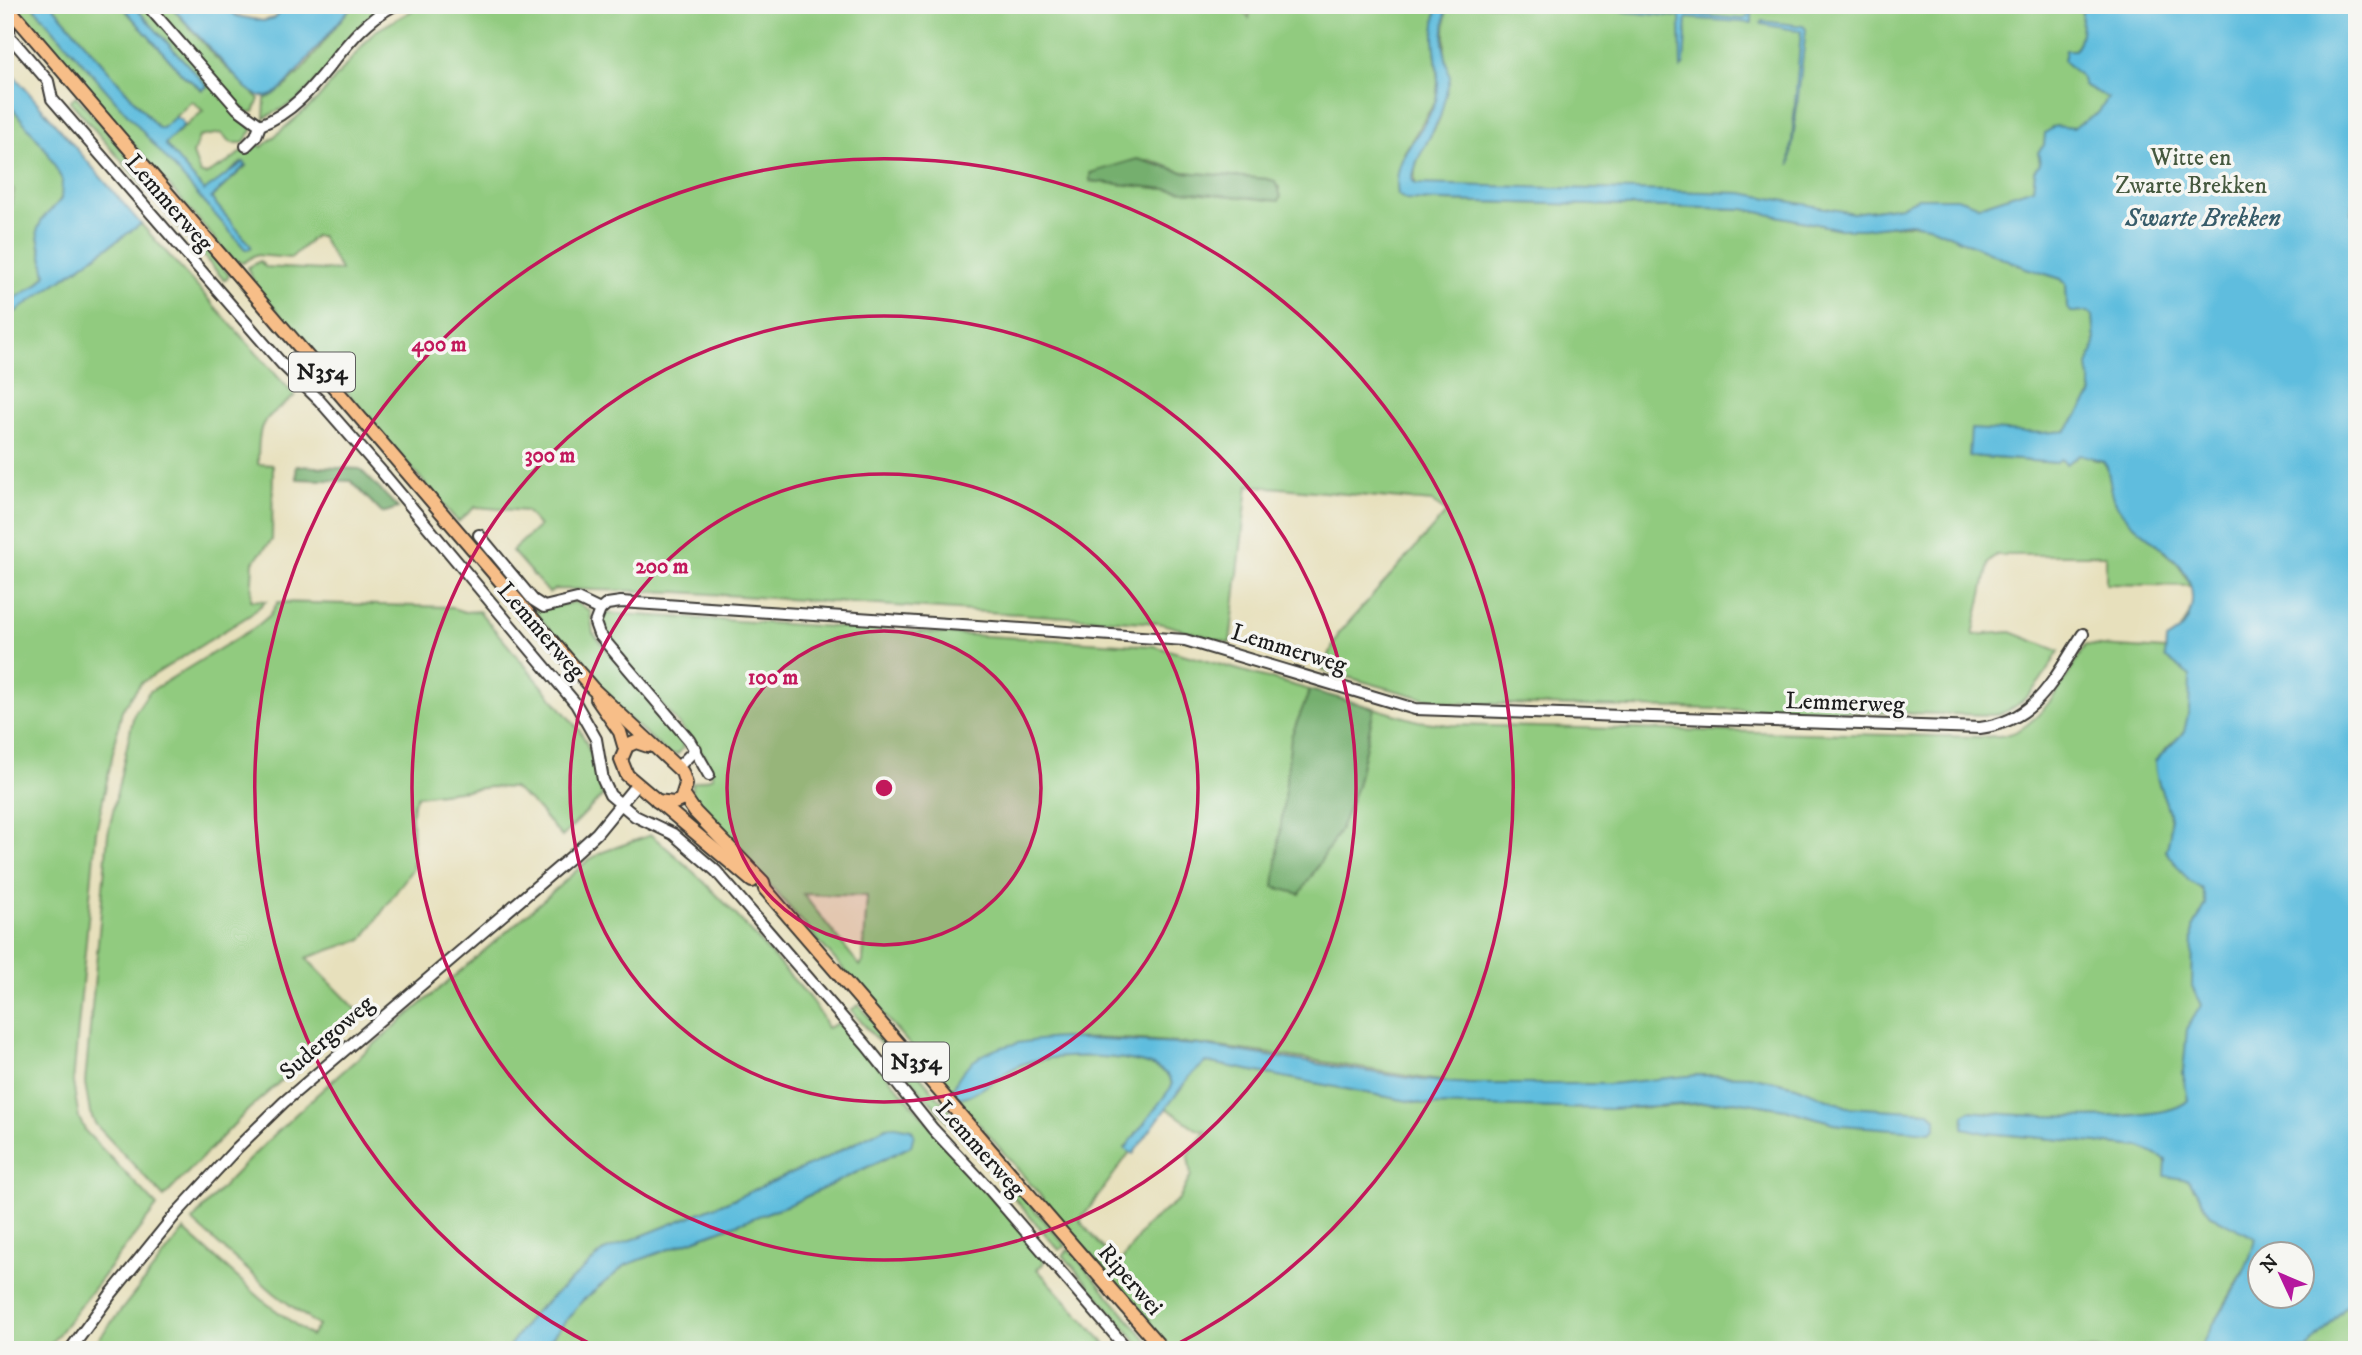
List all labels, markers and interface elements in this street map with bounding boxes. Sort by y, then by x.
park label: Witte en Zwarte Brekken [2115,143,2268,201]
street label: Lemmerweg [119,148,220,258]
water label: Swarte Brekken [2124,202,2281,235]
text: 400 m [412,332,467,358]
road number: N354 [289,352,355,392]
text: 300 m [525,443,576,469]
text: 200 m [635,554,689,580]
street label: Lemmerweg [491,576,592,686]
street label: Lemmerweg [1228,617,1351,681]
text: 100 m [748,665,798,691]
street label: Lemmerweg [1785,686,1905,720]
centre of rings [872,776,896,800]
street label: Sudergoweg [274,989,381,1087]
road number: N354 [883,1042,949,1082]
street label: Lemmerweg [929,1095,1031,1204]
street label: Riperwei [1091,1238,1169,1322]
north arrow [2246,1240,2316,1310]
text: N [2256,1250,2284,1278]

